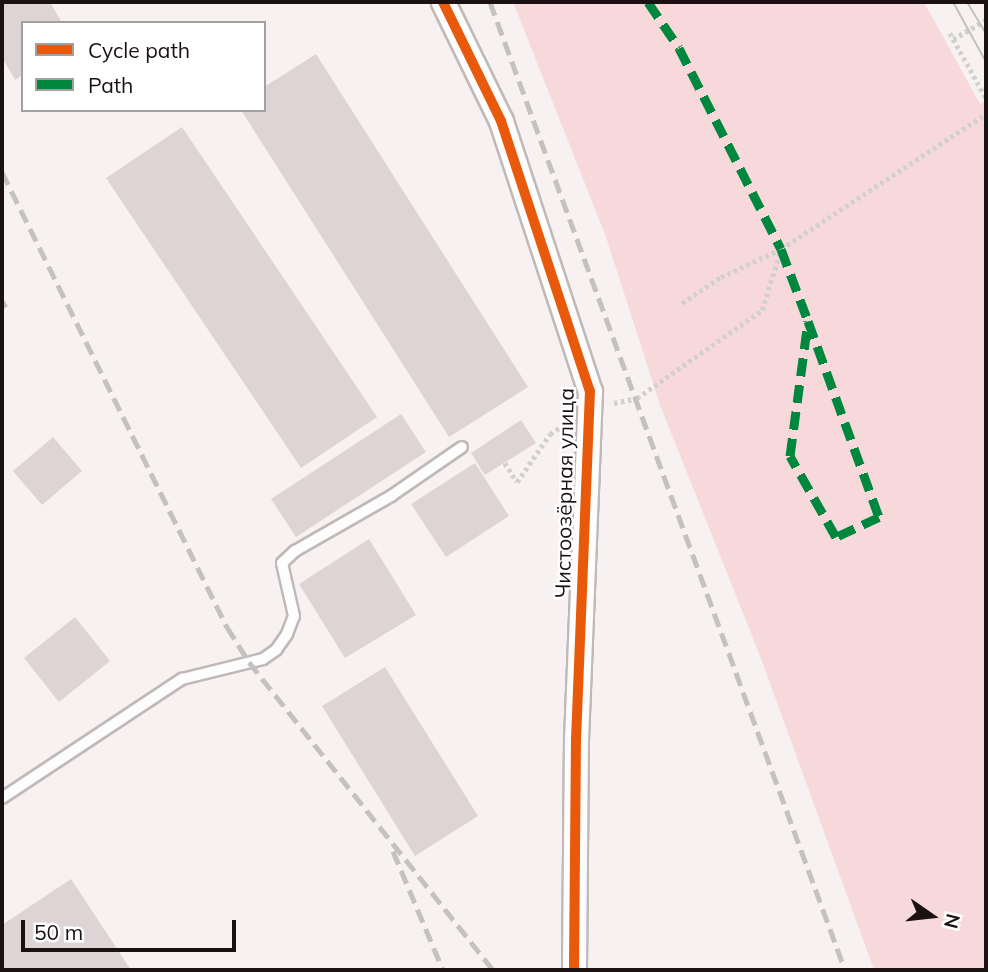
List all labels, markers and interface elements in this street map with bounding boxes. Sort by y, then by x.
legend [21,21,266,112]
text: Cycle path [88,37,190,63]
text: Path [88,72,133,98]
street label: Чистоозёрная улица [550,388,578,598]
north arrow [897,881,967,951]
scale bar [24,906,240,950]
text: N [939,911,966,931]
text: 50 m [34,919,83,945]

